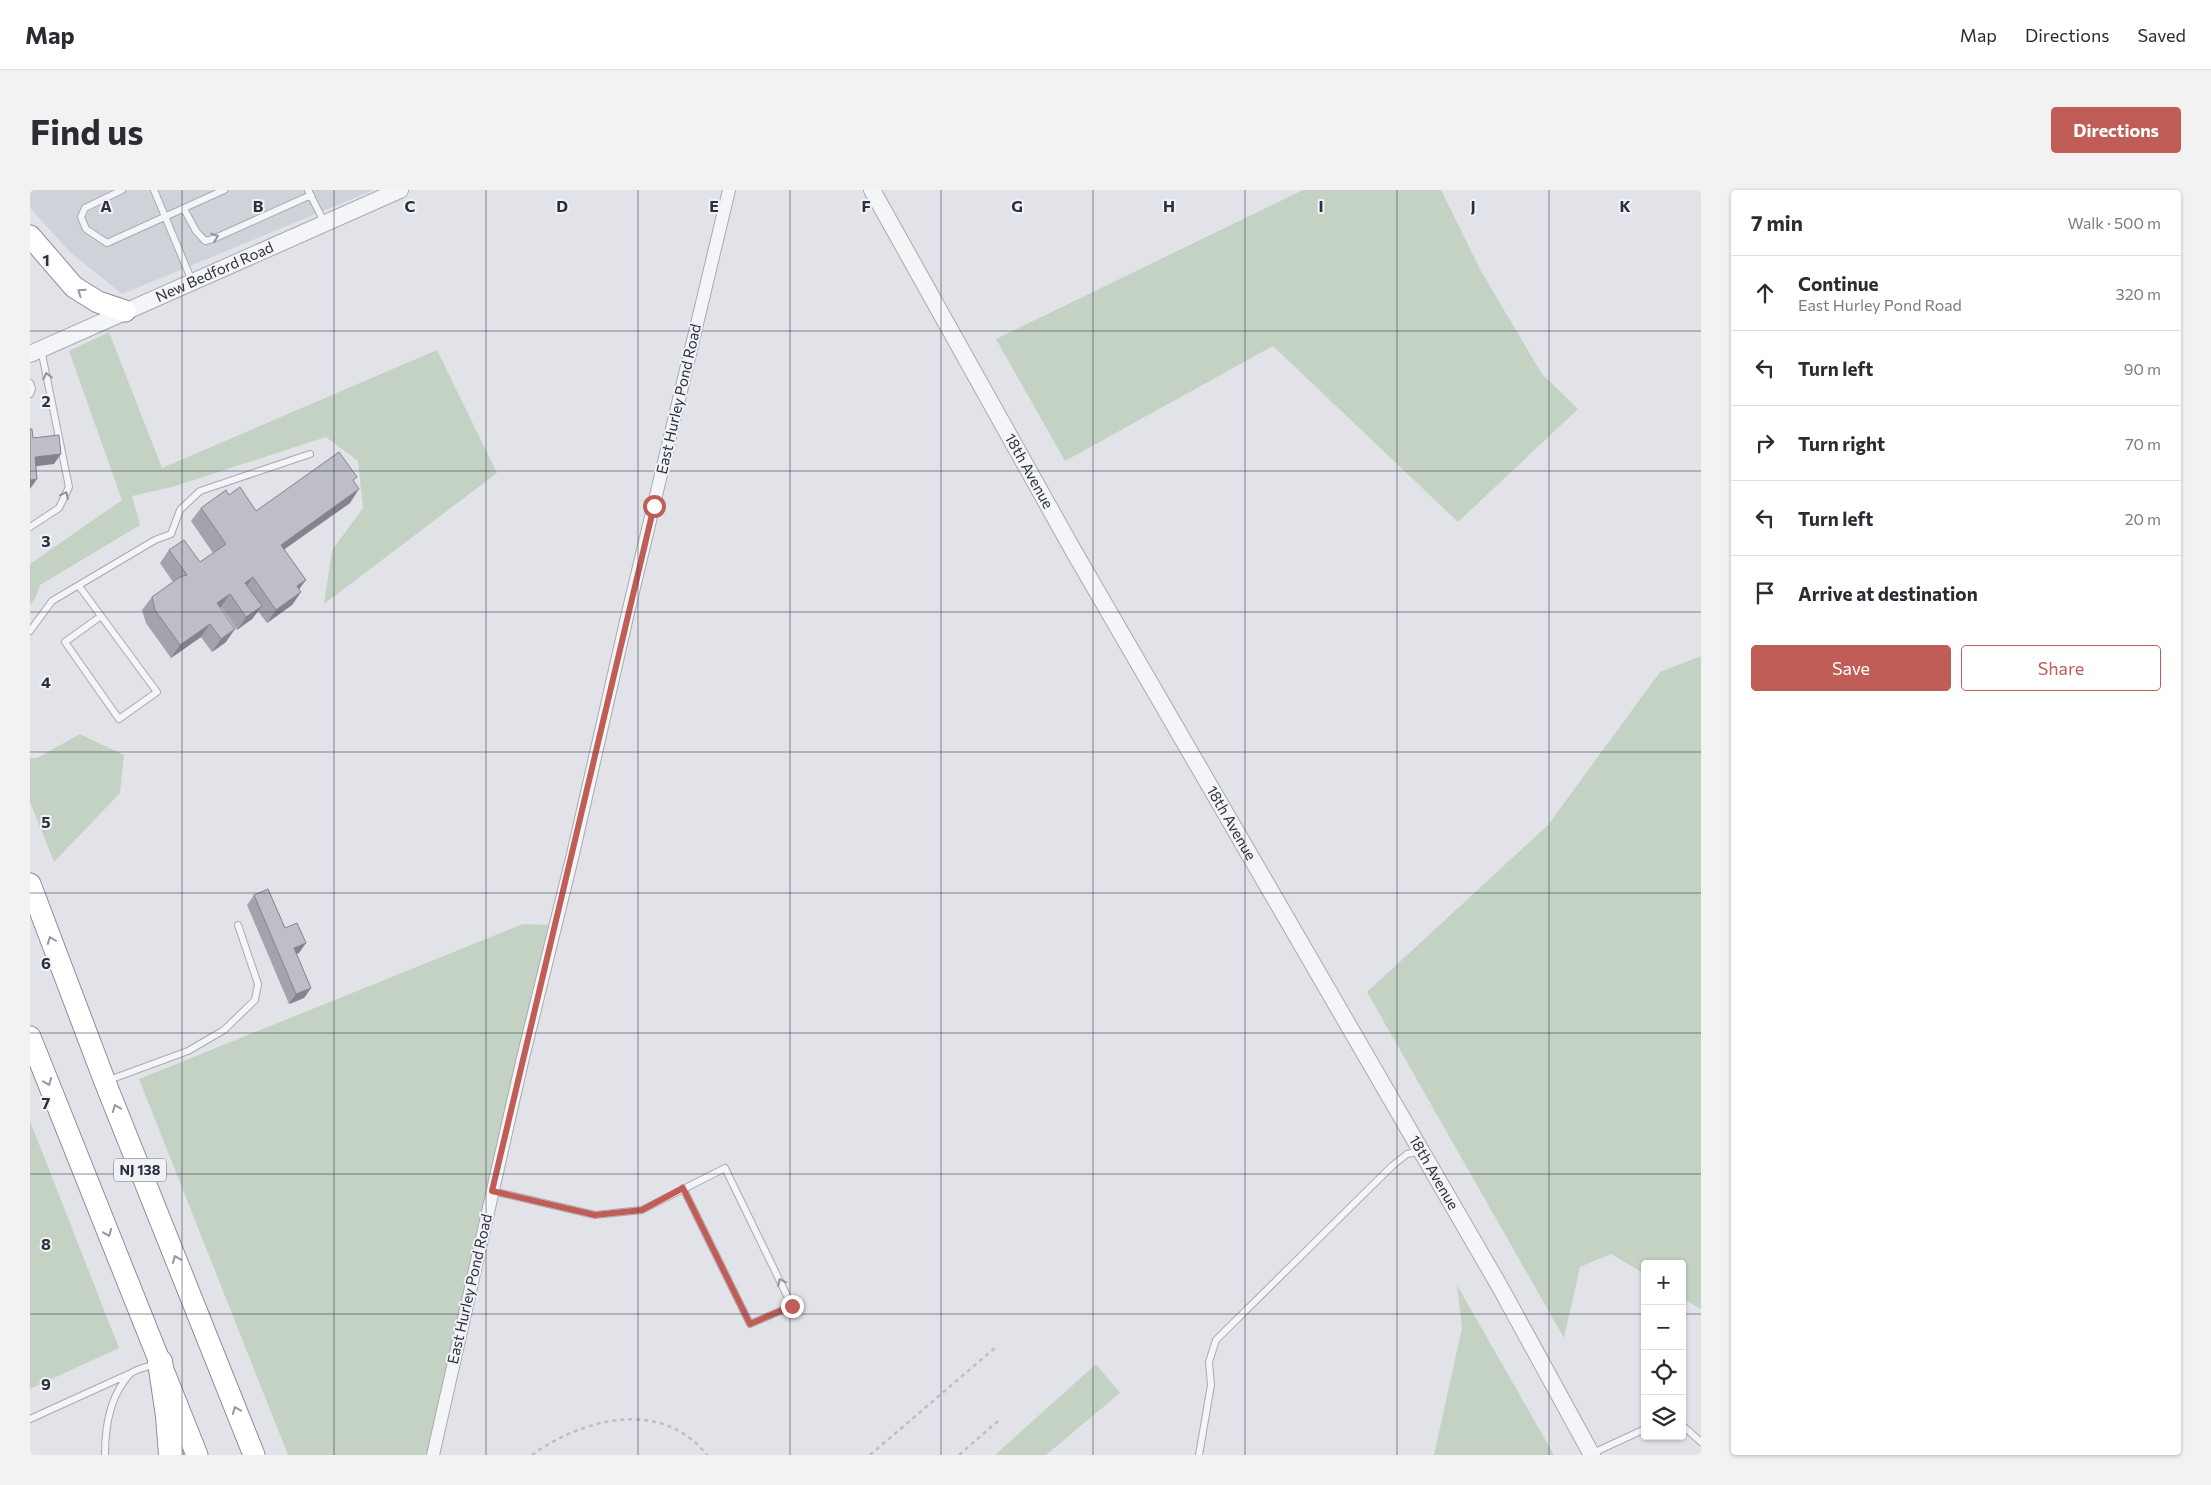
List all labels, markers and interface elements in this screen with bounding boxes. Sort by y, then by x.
text: Map [25,20,75,49]
text: Map [1960,24,1997,46]
text: Directions [2025,24,2109,46]
text: Saved [2137,24,2186,46]
button: Directions [2051,107,2181,153]
text: Find us [30,109,144,152]
text: A [100,196,112,215]
text: B [253,196,264,215]
text: C [405,196,416,215]
text: D [556,196,568,215]
text: E [709,196,719,215]
text: F [861,196,871,215]
text: G [1011,196,1023,215]
text: H [1163,196,1175,215]
text: I [1318,196,1324,215]
text: J [1470,196,1476,215]
text: K [1619,196,1631,215]
text: 7 min [1751,210,1803,235]
text: Walk · 500 m [2067,213,2161,232]
one-way arrow [210,233,219,243]
street label: New Bedford Road [153,237,276,305]
text: 1 [42,250,50,269]
text: Continue [1798,272,1878,295]
icon: ahead [1751,279,1779,307]
text: 320 m [2116,284,2161,303]
one-way arrow [77,289,87,298]
text: East Hurley Pond Road [1798,295,1962,314]
street label: East Hurley Pond Road [652,322,704,476]
icon: left [1751,354,1779,382]
text: Turn left [1798,357,1873,380]
text: 90 m [2124,359,2161,378]
one-way arrow [42,372,53,381]
text: 2 [41,391,51,410]
icon: right [1751,429,1779,457]
street label: 18th Avenue [1002,430,1058,511]
text: Turn right [1798,432,1885,455]
text: 70 m [2125,434,2161,453]
one-way arrow [59,491,69,500]
route start [643,495,666,518]
icon: left [1751,504,1779,532]
text: Turn left [1798,507,1873,530]
text: 20 m [2125,509,2161,528]
text: 3 [41,531,51,550]
icon: arrive [1751,579,1779,607]
text: Arrive at destination [1798,582,1978,605]
button: Save [1751,645,1951,691]
button: Share [1961,645,2161,691]
text: 4 [41,672,51,691]
street label: 18th Avenue [1203,782,1261,863]
text: 5 [41,812,51,831]
one-way arrow [47,936,57,944]
text: 6 [41,953,51,972]
one-way arrow [42,1077,52,1086]
text: 7 [42,1093,51,1112]
one-way arrow [111,1104,122,1113]
street label: 18th Avenue [1406,1132,1463,1213]
road number: NJ 138 [114,1158,166,1182]
street label: East Hurley Pond Road [443,1212,495,1366]
one-way arrow [102,1228,113,1237]
text: 8 [41,1234,51,1253]
one-way arrow [171,1255,182,1264]
map controls [1641,1260,1686,1440]
button: + [1641,1260,1686,1305]
one-way arrow [777,1278,787,1287]
route end [781,1295,804,1318]
button: − [1641,1305,1686,1350]
button: locate [1641,1350,1686,1395]
text: 9 [41,1374,51,1393]
button: layers [1641,1395,1686,1440]
one-way arrow [232,1406,242,1415]

